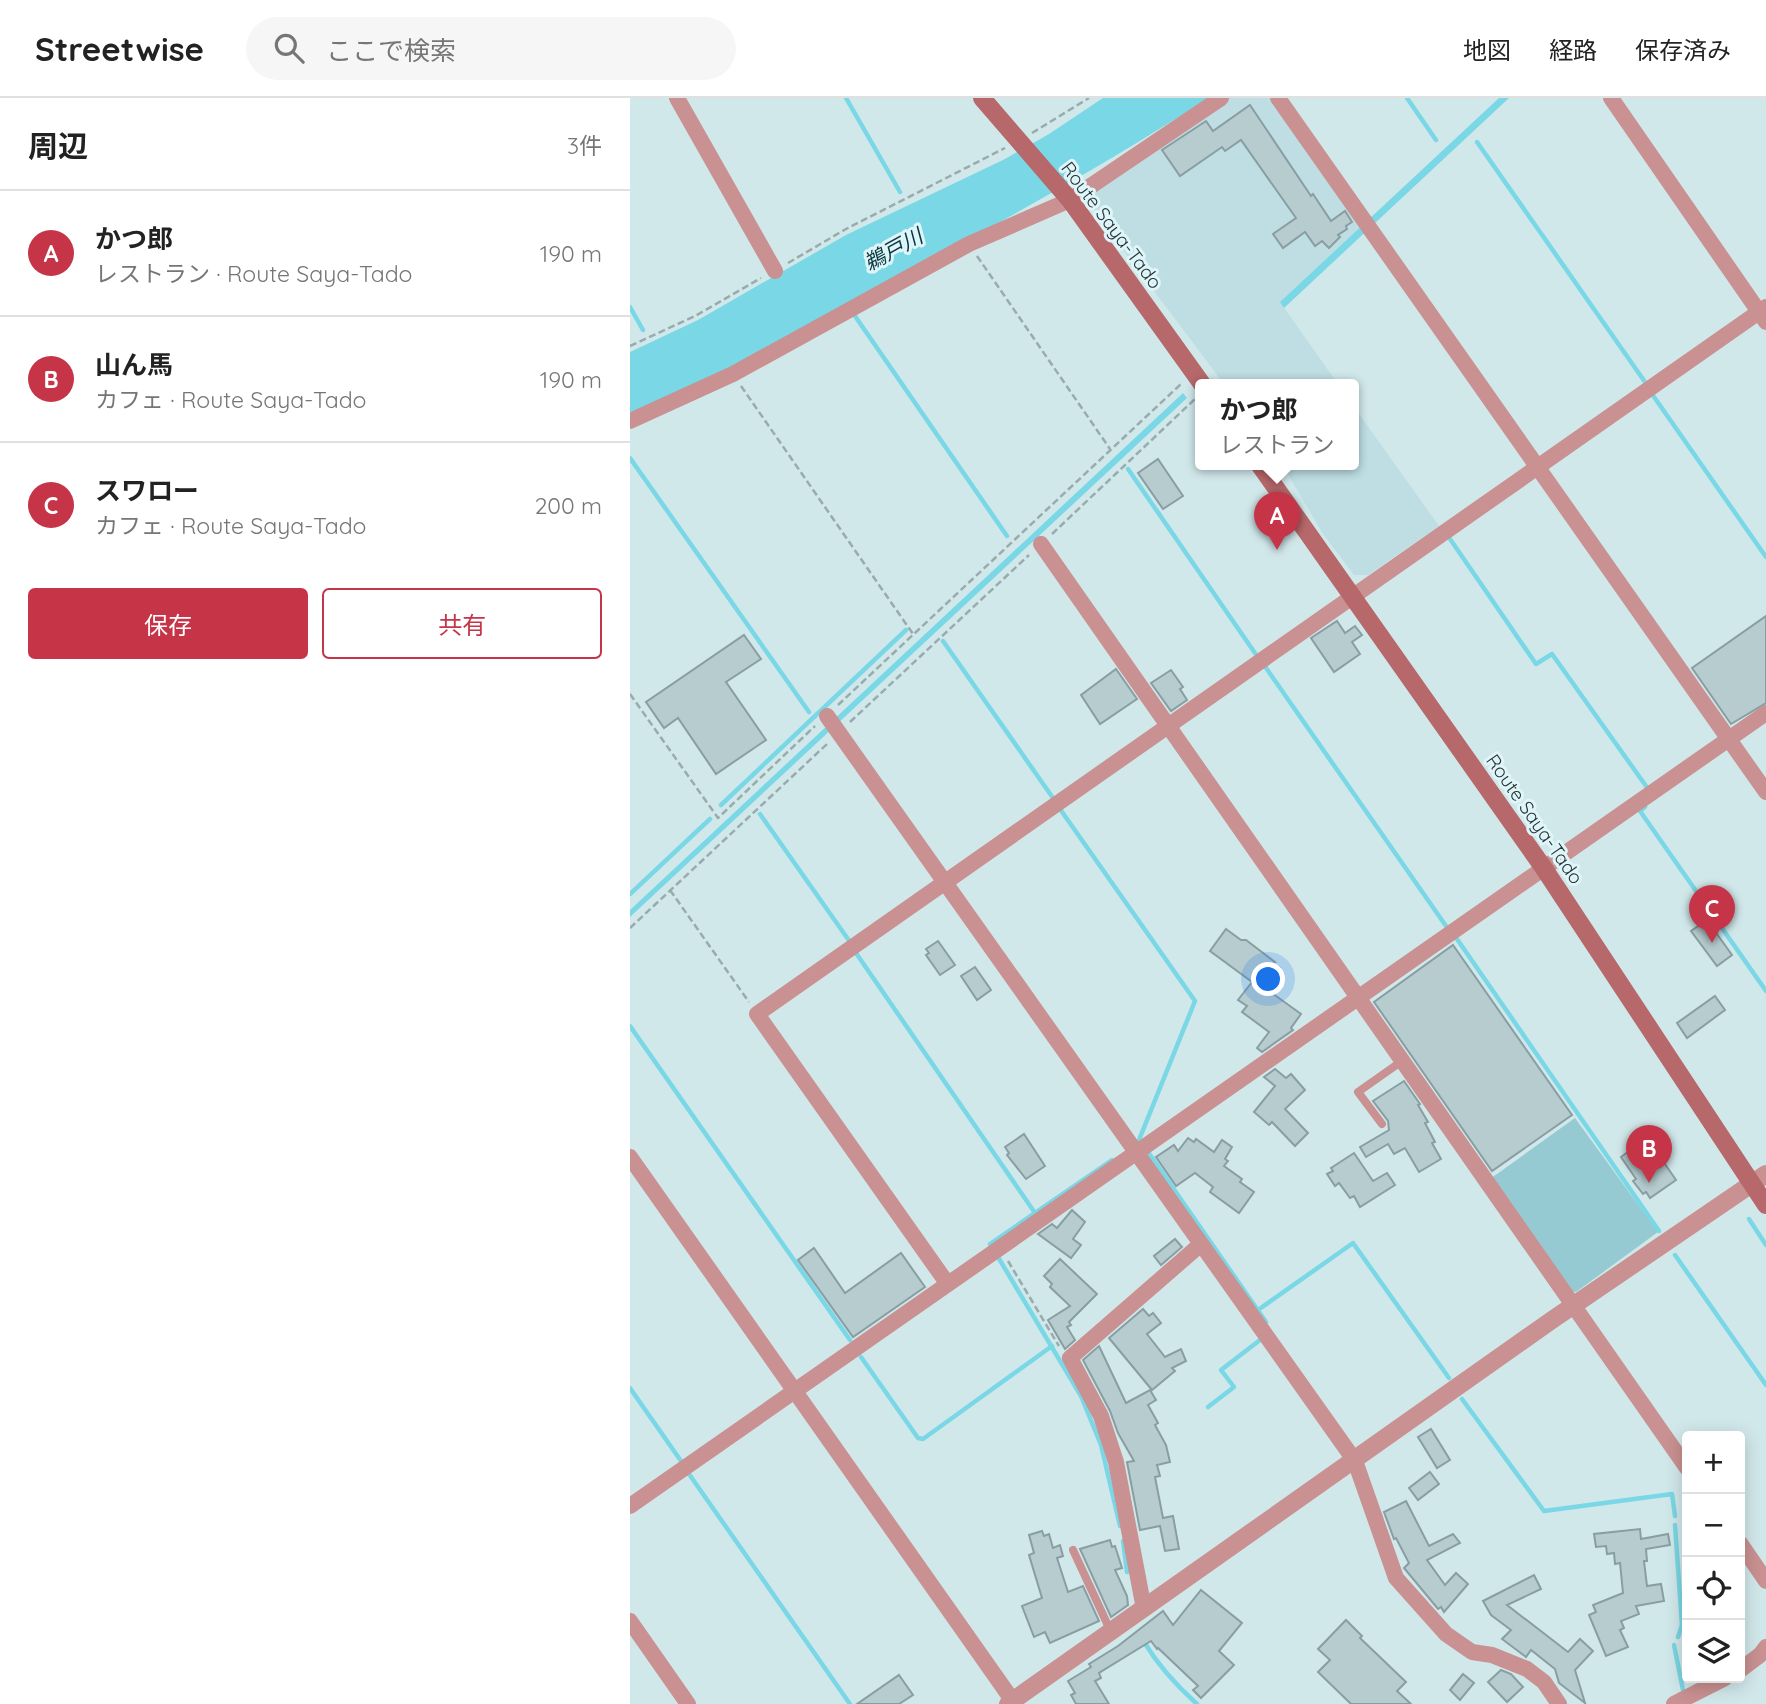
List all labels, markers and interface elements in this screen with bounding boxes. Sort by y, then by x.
search box [246,17,736,80]
text: Streetwise [35,28,204,69]
icon: search [270,29,308,67]
text: ここで検索 [326,34,456,67]
text: 地図 [1463,35,1511,65]
text: 経路 [1549,35,1597,65]
text: 保存済み [1635,35,1731,65]
text: 周辺 [28,127,88,165]
text: 3件 [567,131,602,160]
street label: Route Saya-Tado [1056,157,1168,293]
water label: 鵜戸川 [859,221,929,276]
text: かつ郎 [95,222,173,255]
text: A [44,239,58,268]
text: 190 m [540,239,602,268]
text: レストラン · Route Saya-Tado [95,259,412,288]
text: 山ん馬 [95,348,173,381]
text: B [43,365,59,394]
text: 190 m [540,365,602,394]
popup [1195,379,1359,470]
text: カフェ · Route Saya-Tado [95,385,366,414]
text: かつ郎 [1220,393,1298,426]
text: レストラン [1220,430,1335,459]
text: スワロー [95,474,199,507]
text: C [44,491,58,520]
text: 200 m [535,491,602,520]
pin: A [1254,492,1300,550]
text: カフェ · Route Saya-Tado [95,511,366,540]
button: 保存 [28,588,308,659]
button: 共有 [322,588,602,659]
street label: Route Saya-Tado [1481,749,1589,889]
pin: C [1689,885,1735,943]
your location [1251,962,1285,996]
pin: B [1626,1125,1672,1183]
map controls [1682,1431,1745,1683]
button: + [1682,1431,1745,1494]
button: − [1682,1494,1745,1557]
button: locate [1682,1557,1745,1620]
button: layers [1682,1620,1745,1683]

